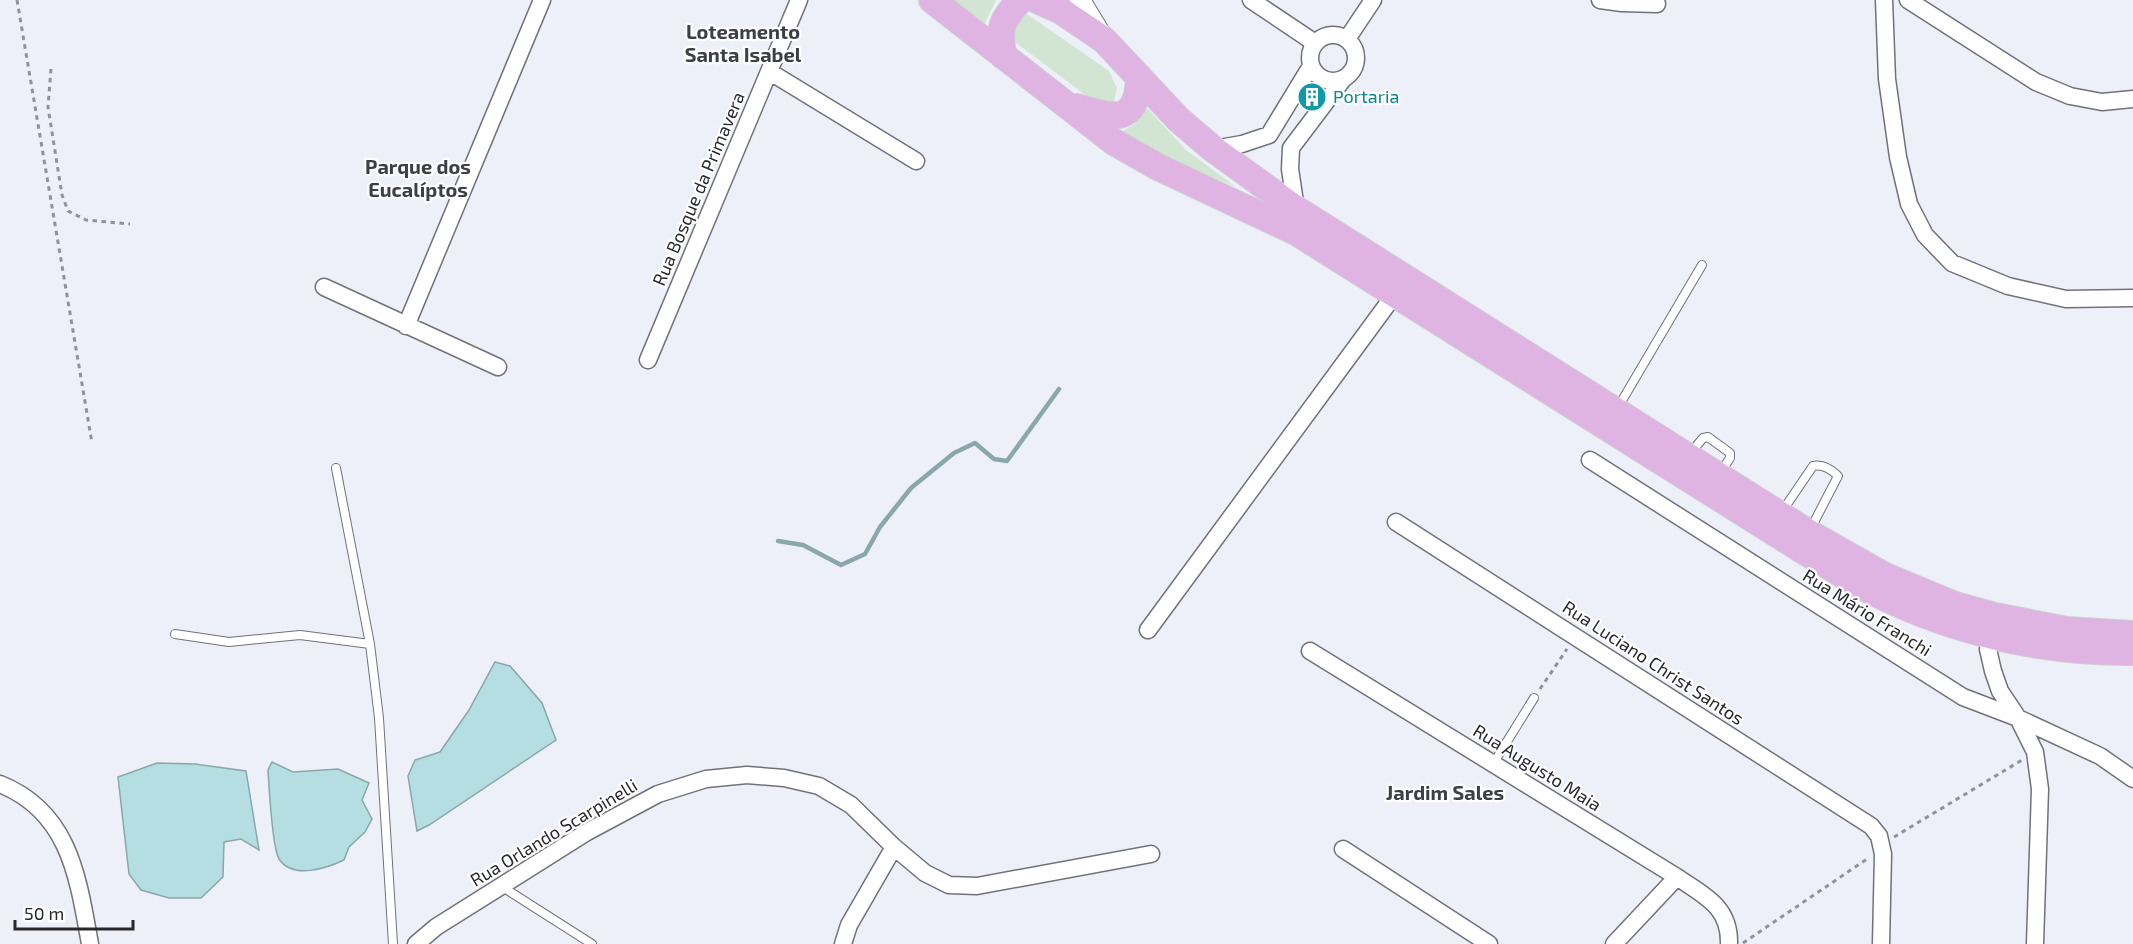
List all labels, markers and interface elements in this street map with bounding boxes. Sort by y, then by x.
district label: Loteamento Santa Isabel [685,19,802,66]
building icon: Portaria [1296,81,1328,113]
place label: Portaria [1333,85,1399,107]
street label: Rua Bosque da Primavera [647,88,749,289]
district label: Parque dos Eucalíptos [365,154,471,201]
street label: Rua Mário Franchi [1799,564,1936,661]
street label: Rua Luciano Christ Santos [1559,595,1748,729]
street label: Rua Augusto Maia [1469,719,1606,815]
street label: Rua Orlando Scarpinelli [466,774,641,891]
district label: Jardim Sales [1386,780,1504,804]
scale bar [15,893,134,931]
text: 50 m [24,902,64,924]

